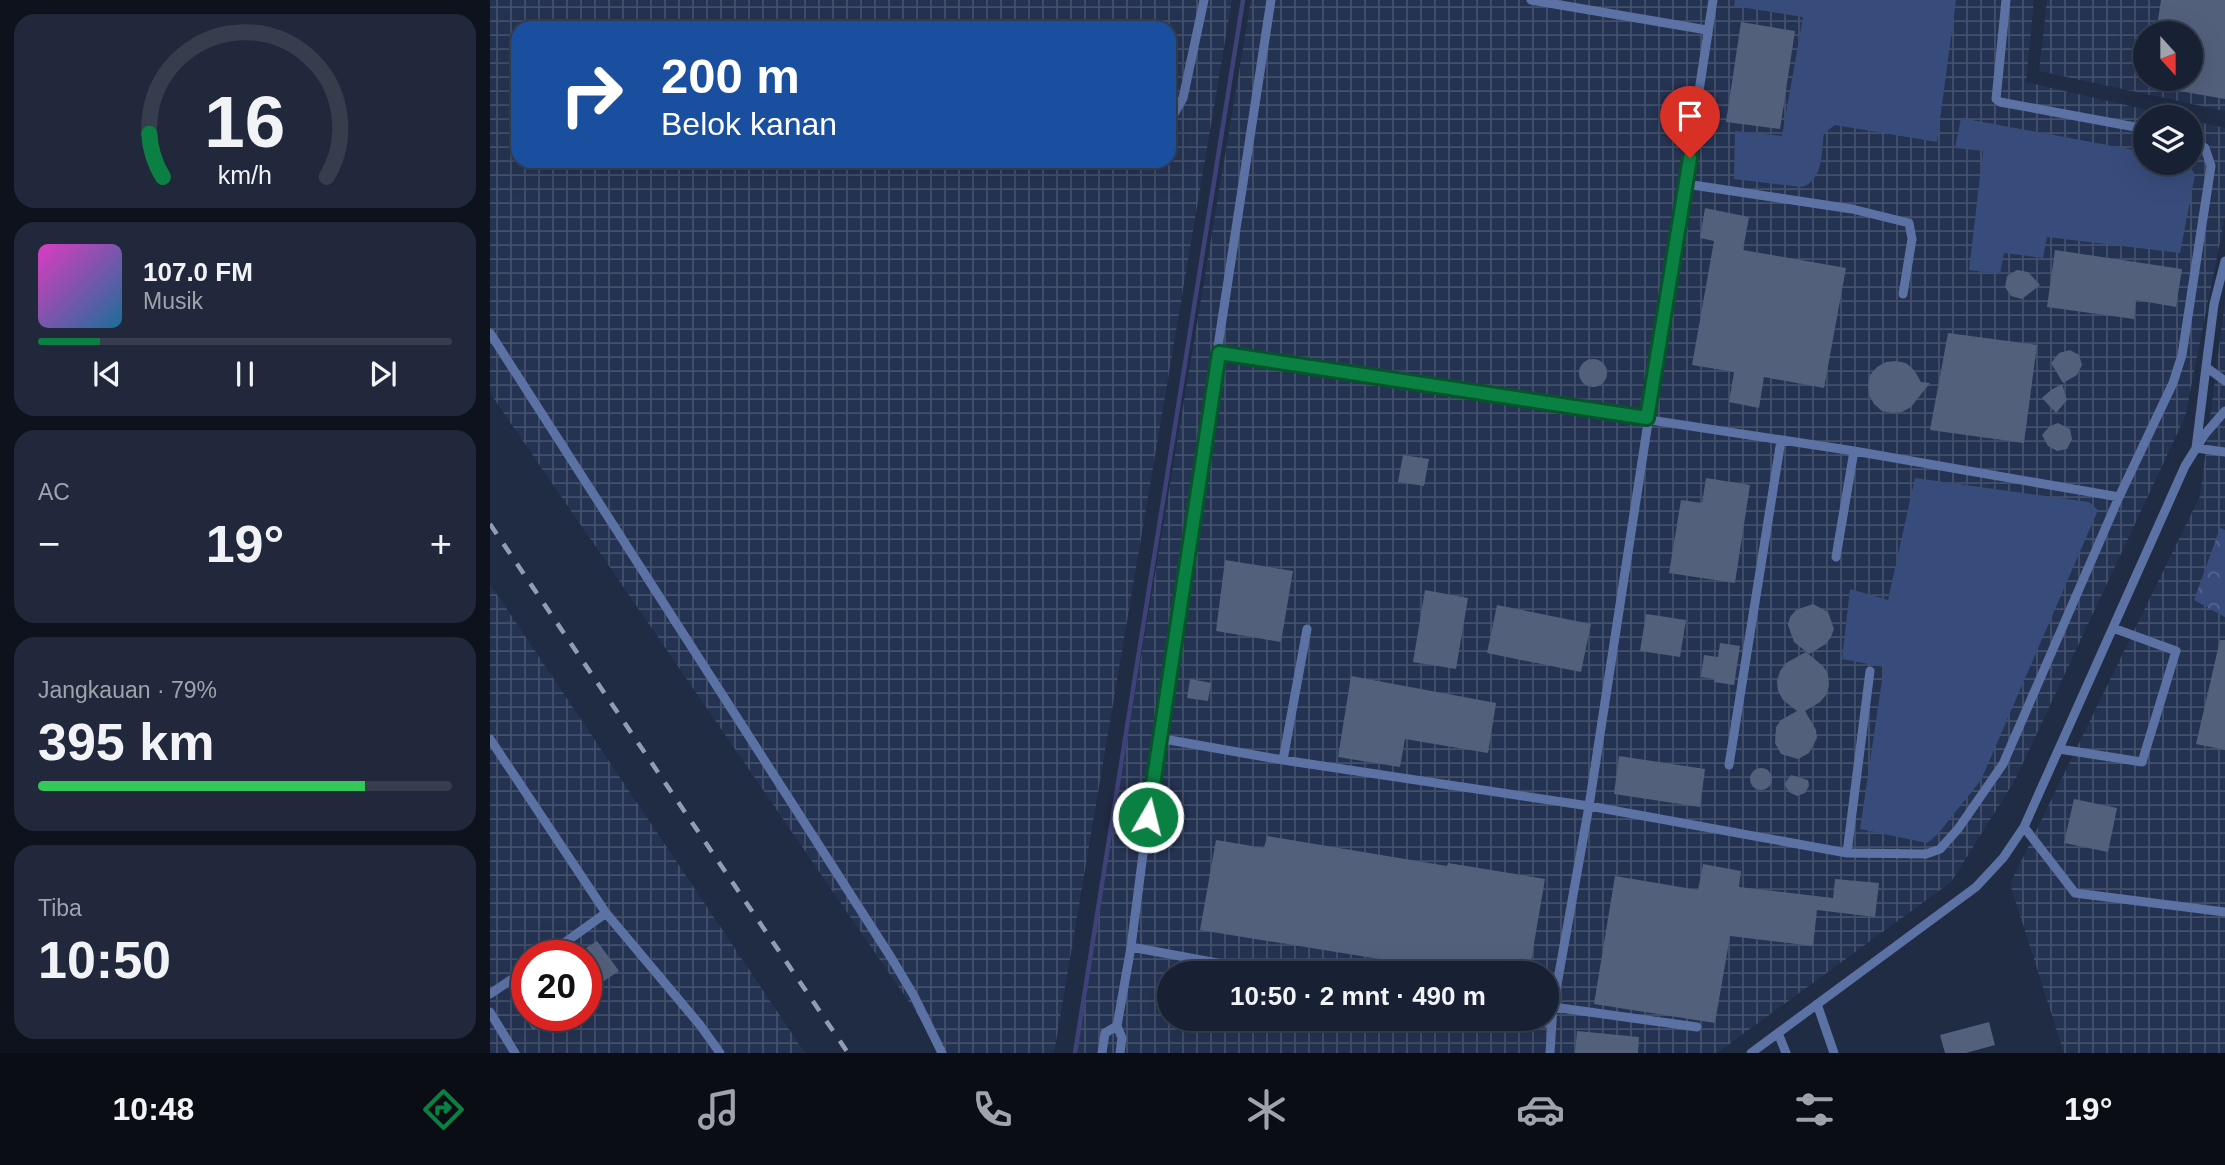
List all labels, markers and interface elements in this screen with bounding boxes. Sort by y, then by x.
north arrow [2133,21,2203,91]
map controls [2133,21,2203,175]
icon: right [546,49,637,140]
text: 200 m [661,49,800,103]
text: 16 [205,81,285,162]
pin [1660,86,1720,158]
icon: arrive [1671,97,1709,135]
button: layers [2133,105,2203,175]
text: Belok kanan [661,106,837,142]
text: km/h [218,161,272,189]
text: 107.0 FM [143,257,253,287]
text: Musik [143,288,203,314]
icon: previous [88,355,126,393]
icon: pause [226,355,264,393]
icon: next [364,355,402,393]
text: AC [38,479,70,505]
text: 19° [206,515,284,573]
text: − [38,523,60,565]
text: + [430,523,452,565]
text: Jangkauan · 79% [38,677,217,703]
text: 395 km [38,713,214,771]
position arrow [1111,780,1185,854]
text: Tiba [38,895,82,921]
text: 10:50 [38,931,171,989]
speed limit sign: 20 [511,940,602,1031]
text: 10:50 · 2 mnt · 490 m [1230,981,1486,1011]
icon: directions [419,1085,468,1134]
icon: music [694,1085,743,1134]
icon: phone [968,1085,1017,1134]
icon: climate [1242,1085,1291,1134]
icon: car [1516,1085,1565,1134]
icon: filters [1790,1085,1839,1134]
text: 10:48 [113,1091,194,1127]
text: 19° [2064,1091,2112,1127]

